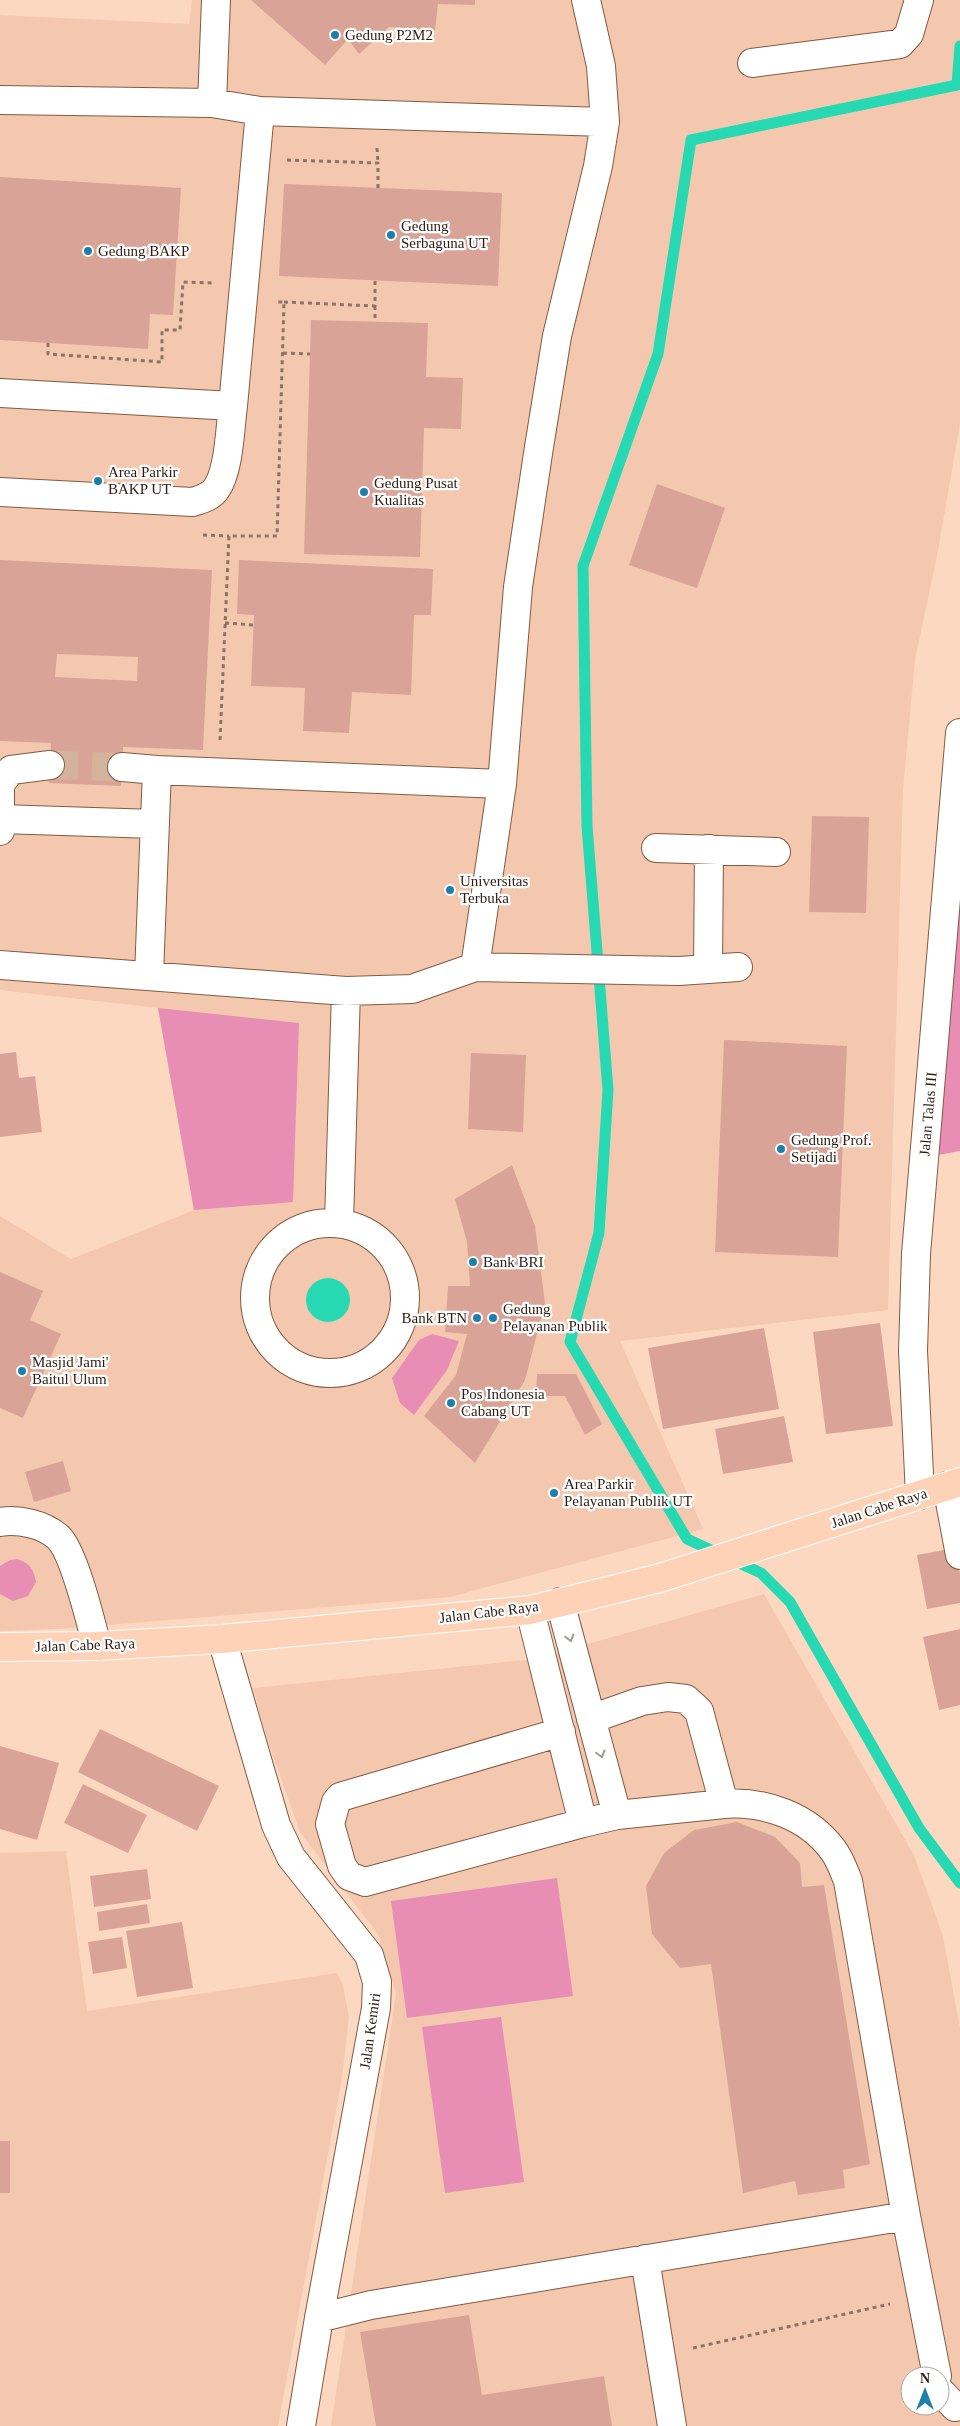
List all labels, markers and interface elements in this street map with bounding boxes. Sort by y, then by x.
place label: Gedung P2M2 [345,27,433,43]
marker: Gedung P2M2 [329,29,341,41]
place label: Gedung Serbaguna UT [401,218,488,251]
marker: Gedung Serbaguna UT [385,229,397,241]
place label: Gedung BAKP [98,243,189,259]
marker: Gedung BAKP [82,245,94,257]
place label: Area Parkir BAKP UT [108,464,178,497]
marker: Area Parkir BAKP UT [92,475,104,487]
place label: Gedung Pusat Kualitas [374,475,459,508]
marker: Gedung Pusat Kualitas [358,486,370,498]
place label: Universitas Terbuka [460,873,528,906]
marker: Universitas Terbuka [444,884,456,896]
street label: Jalan Talas III [916,1071,940,1157]
place label: Gedung Prof. Setijadi [791,1132,872,1165]
marker: Gedung Prof. Setijadi [775,1143,787,1155]
place label: Bank BRI [483,1254,543,1270]
marker: Bank BRI [467,1256,479,1268]
place label: Gedung Pelayanan Publik [503,1301,608,1334]
place label: Bank BTN [402,1310,467,1326]
marker: Bank BTN [471,1312,483,1324]
marker: Gedung Pelayanan Publik [487,1312,499,1324]
place label: Masjid Jami' Baitul Ulum [32,1354,109,1387]
marker: Masjid Jami' Baitul Ulum [16,1365,28,1377]
place label: Pos Indonesia Cabang UT [461,1386,545,1419]
marker: Pos Indonesia Cabang UT [445,1397,457,1409]
place label: Area Parkir Pelayanan Publik UT [564,1476,692,1509]
street label: Jalan Cabe Raya [829,1485,929,1531]
marker: Area Parkir Pelayanan Publik UT [548,1487,560,1499]
street label: Jalan Cabe Raya [438,1598,540,1626]
one-way arrow [564,1633,574,1641]
street label: Jalan Cabe Raya [35,1635,136,1655]
one-way arrow [595,1750,605,1758]
street label: Jalan Kemiri [357,1992,383,2070]
north arrow [900,2366,950,2416]
text: N [920,2371,930,2386]

